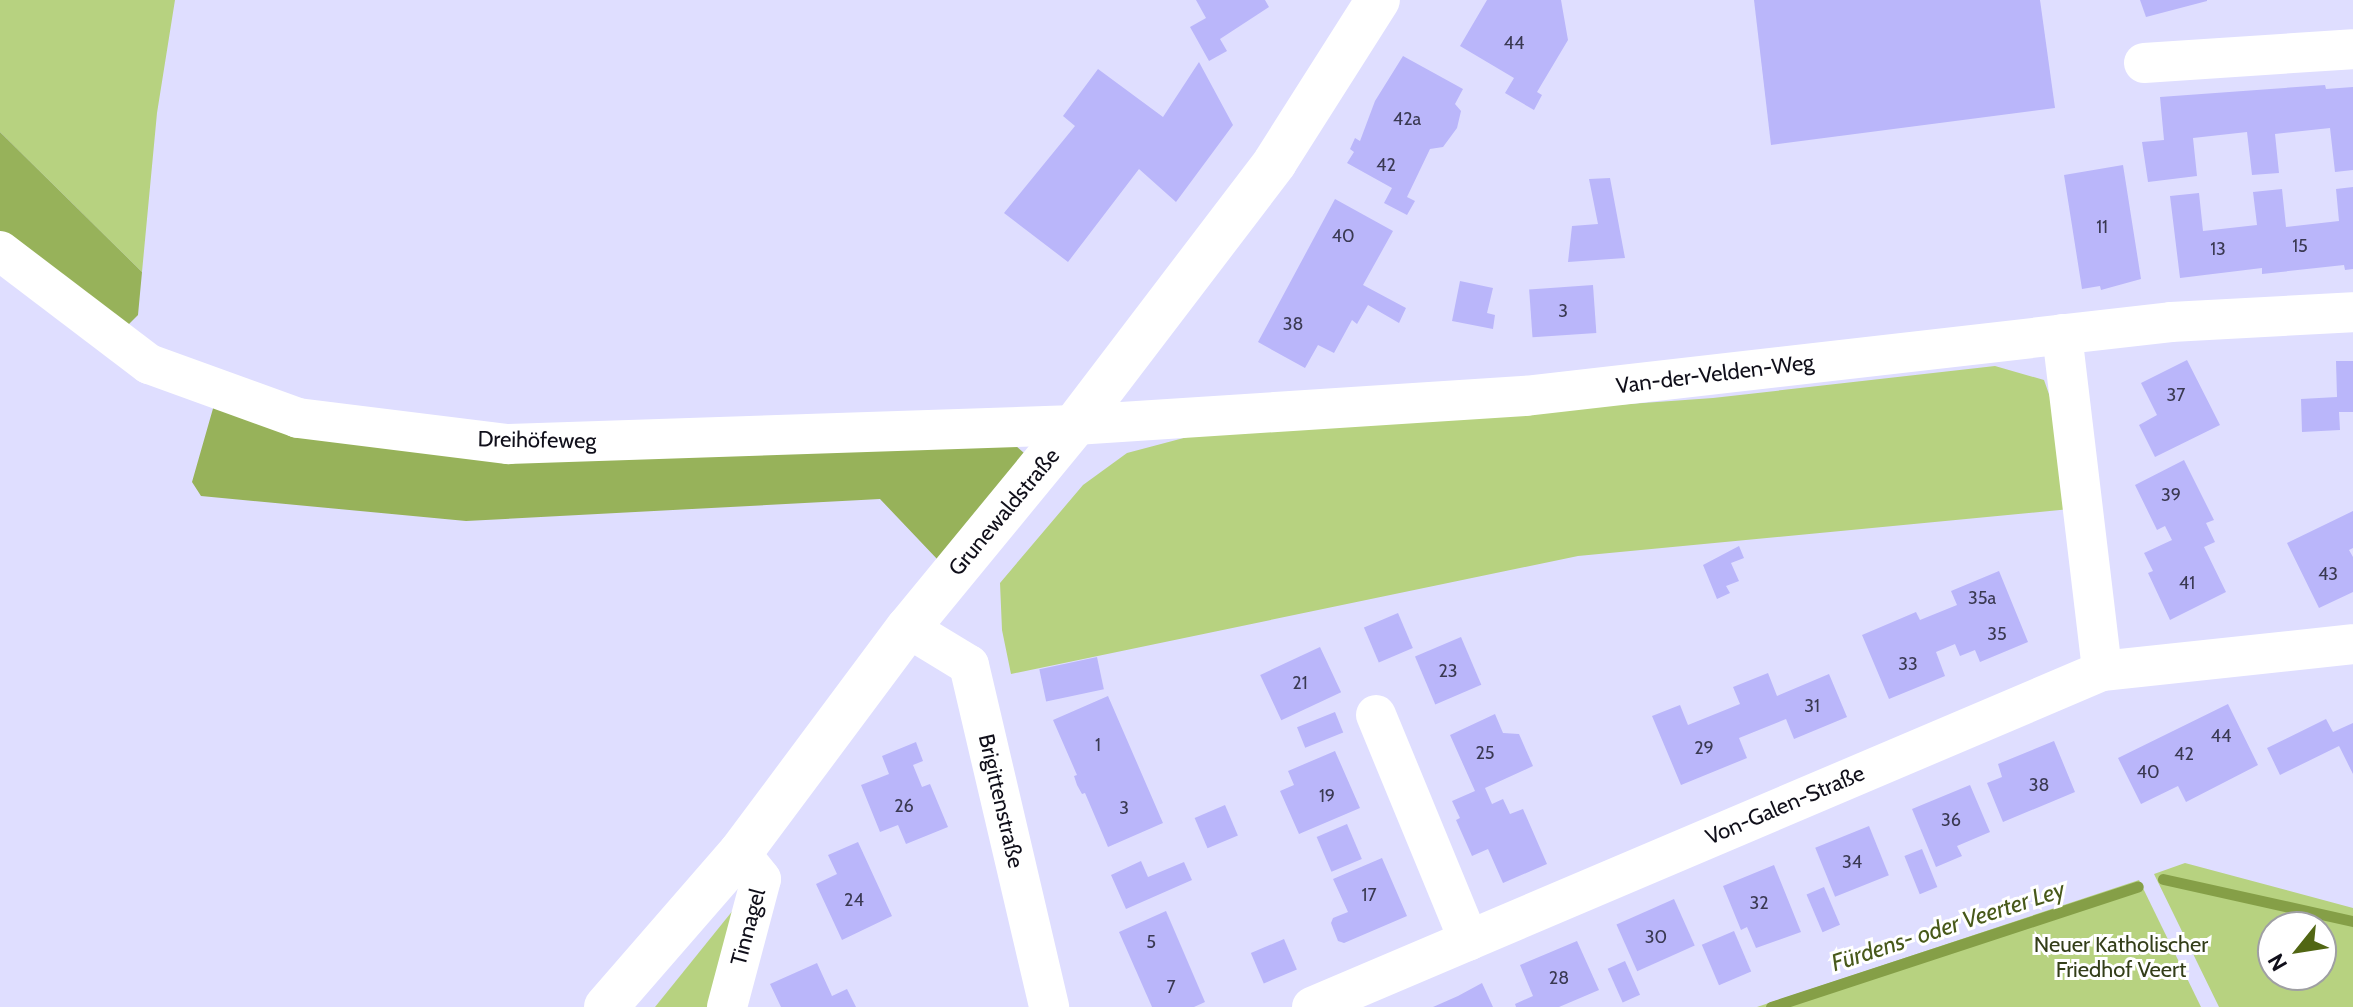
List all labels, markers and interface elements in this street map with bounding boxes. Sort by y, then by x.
house number: 44 [1504,32,1524,54]
house number: 42a [1393,108,1421,130]
house number: 42 [1376,154,1396,176]
house number: 11 [2096,216,2108,238]
house number: 40 [1332,225,1354,247]
house number: 15 [2292,235,2308,257]
house number: 13 [2210,238,2226,260]
house number: 3 [1558,300,1568,322]
house number: 38 [1283,313,1303,335]
street label: Van-der-Velden-Weg [1615,349,1815,399]
house number: 37 [2167,384,2185,406]
street label: Dreihöfeweg [477,426,597,454]
street label: Grunewaldstraße [943,443,1065,581]
house number: 39 [2161,484,2181,506]
house number: 43 [2318,563,2338,585]
house number: 41 [2179,572,2195,594]
house number: 35a [1968,587,1996,609]
house number: 35 [1987,623,2007,645]
house number: 33 [1898,653,1918,675]
house number: 23 [1438,660,1458,682]
house number: 21 [1292,672,1308,694]
house number: 31 [1804,695,1820,717]
house number: 44 [2211,725,2231,747]
street label: Brigittenstraße [973,731,1029,871]
house number: 1 [1095,734,1101,756]
house number: 29 [1694,737,1714,759]
house number: 25 [1475,742,1495,764]
house number: 42 [2174,743,2194,765]
street label: Von-Galen-Straße [1702,760,1868,850]
house number: 40 [2137,761,2159,783]
house number: 38 [2029,774,2049,796]
house number: 19 [1319,785,1335,807]
house number: 26 [894,795,914,817]
house number: 3 [1119,797,1129,819]
house number: 36 [1941,809,1961,831]
house number: 34 [1842,851,1862,873]
water label: Fürdens- oder Veerter Ley [1828,875,2068,977]
house number: 17 [1362,884,1376,906]
street label: Tinnagel [725,886,771,968]
house number: 24 [844,889,864,911]
house number: 32 [1749,892,1769,914]
north arrow [2257,911,2337,991]
house number: 30 [1645,926,1667,948]
house number: 5 [1146,931,1156,953]
park label: Neuer Katholischer Friedhof Veert [2034,931,2208,982]
text: N [2262,949,2293,976]
house number: 28 [1549,967,1569,989]
house number: 7 [1166,976,1176,998]

